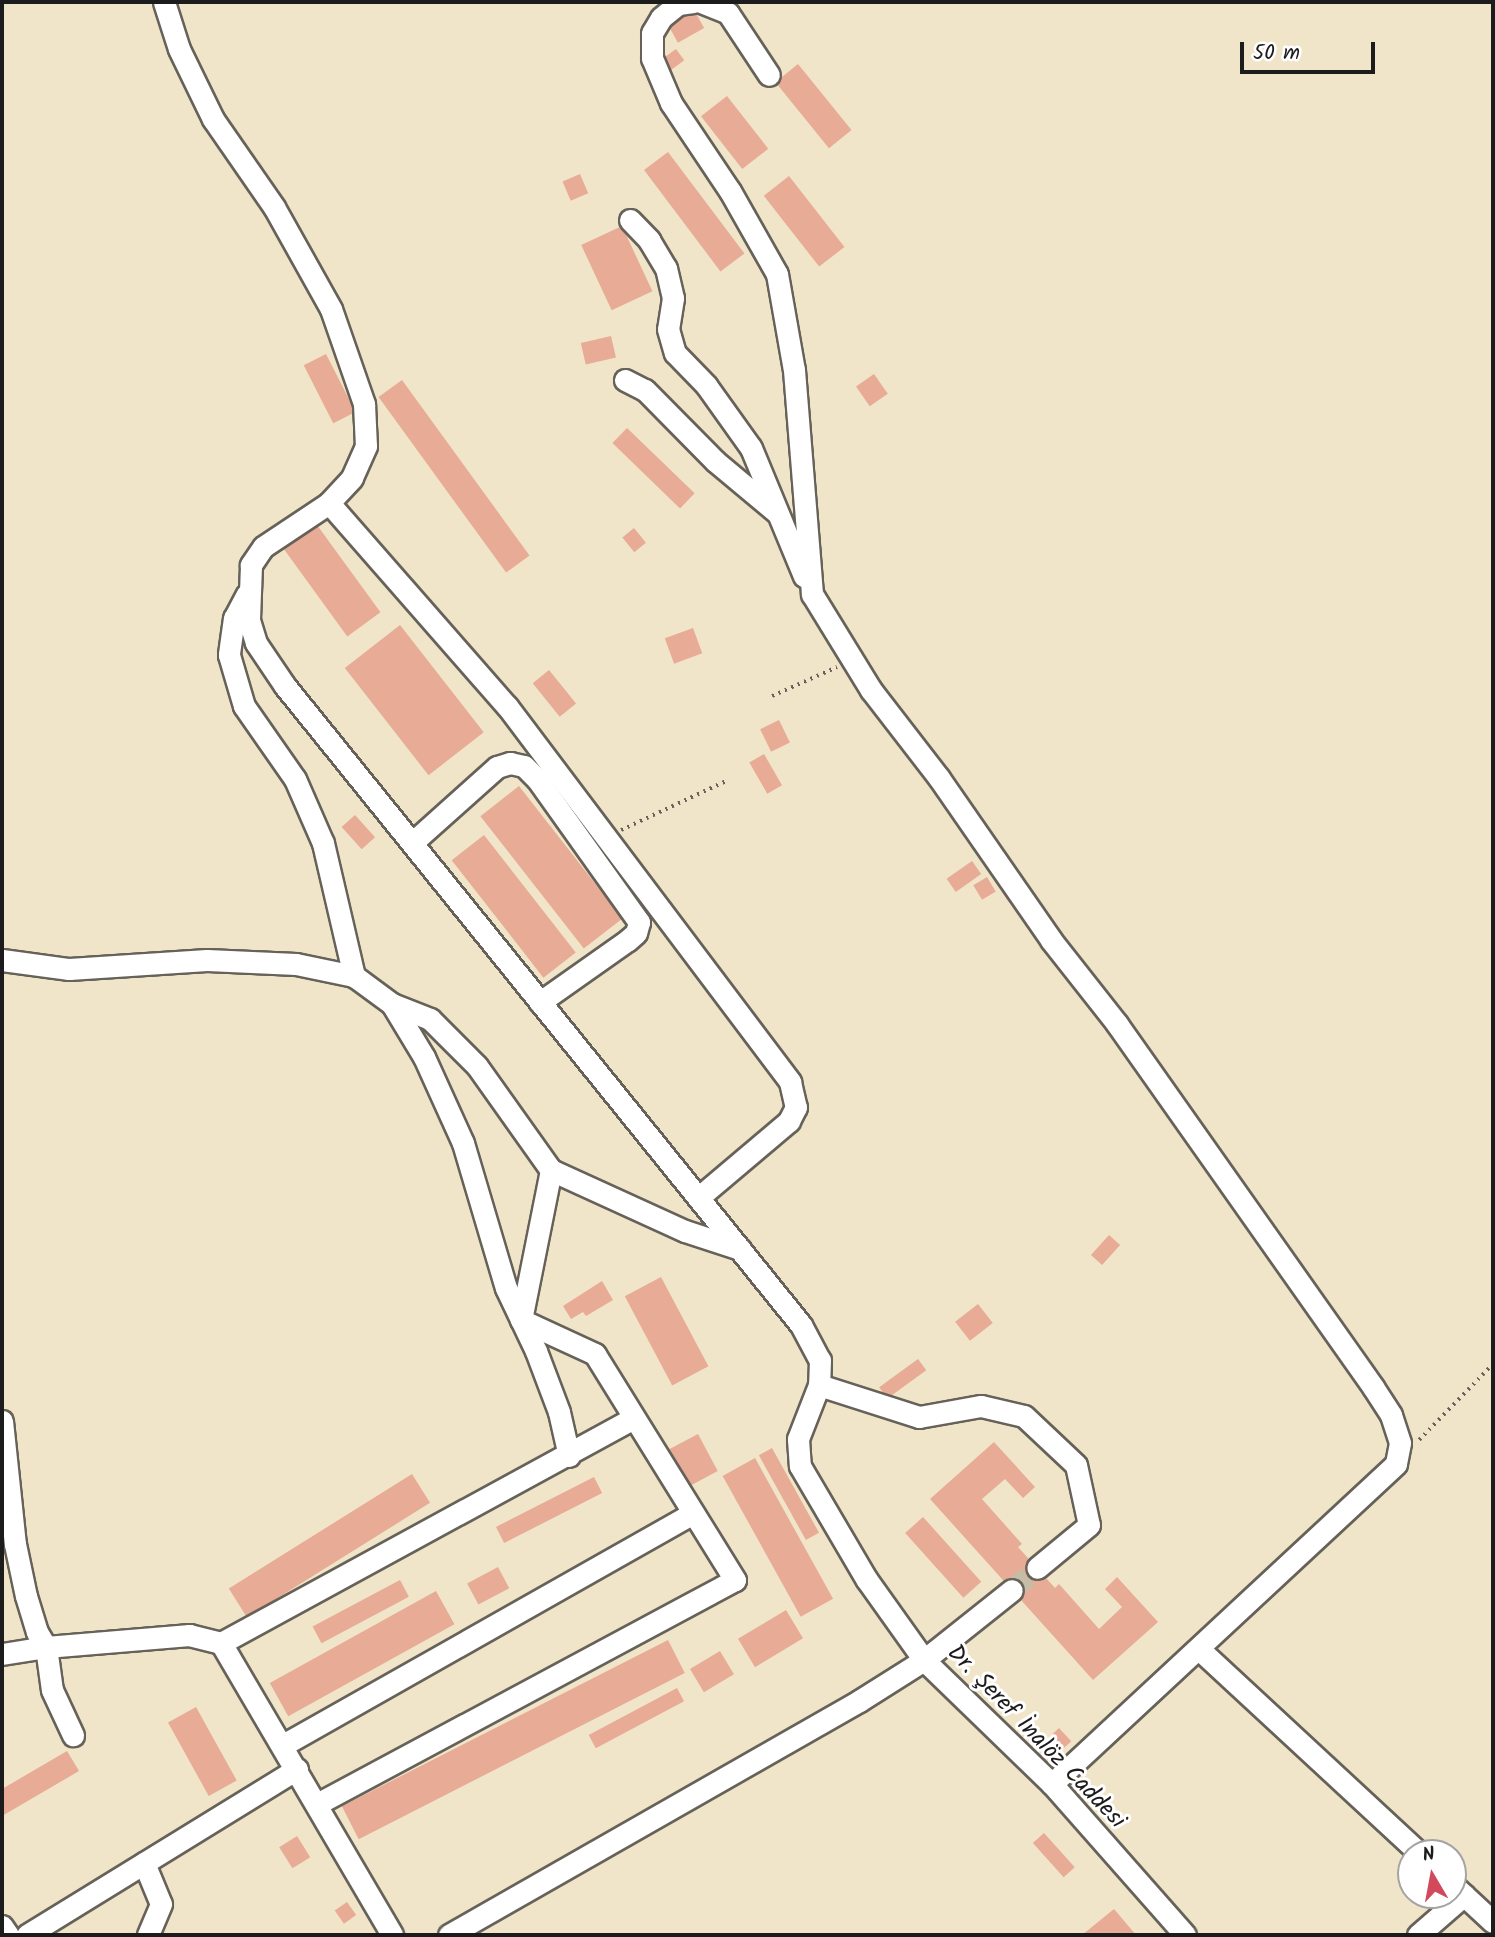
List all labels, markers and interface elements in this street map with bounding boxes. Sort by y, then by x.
scale bar [1243,28,1378,72]
text: 50 m [1253,37,1300,70]
street label: Dr. Şeref İnalöz Caddesi [941,1639,1131,1835]
north arrow [1397,1839,1467,1909]
text: N [1420,1839,1437,1871]

